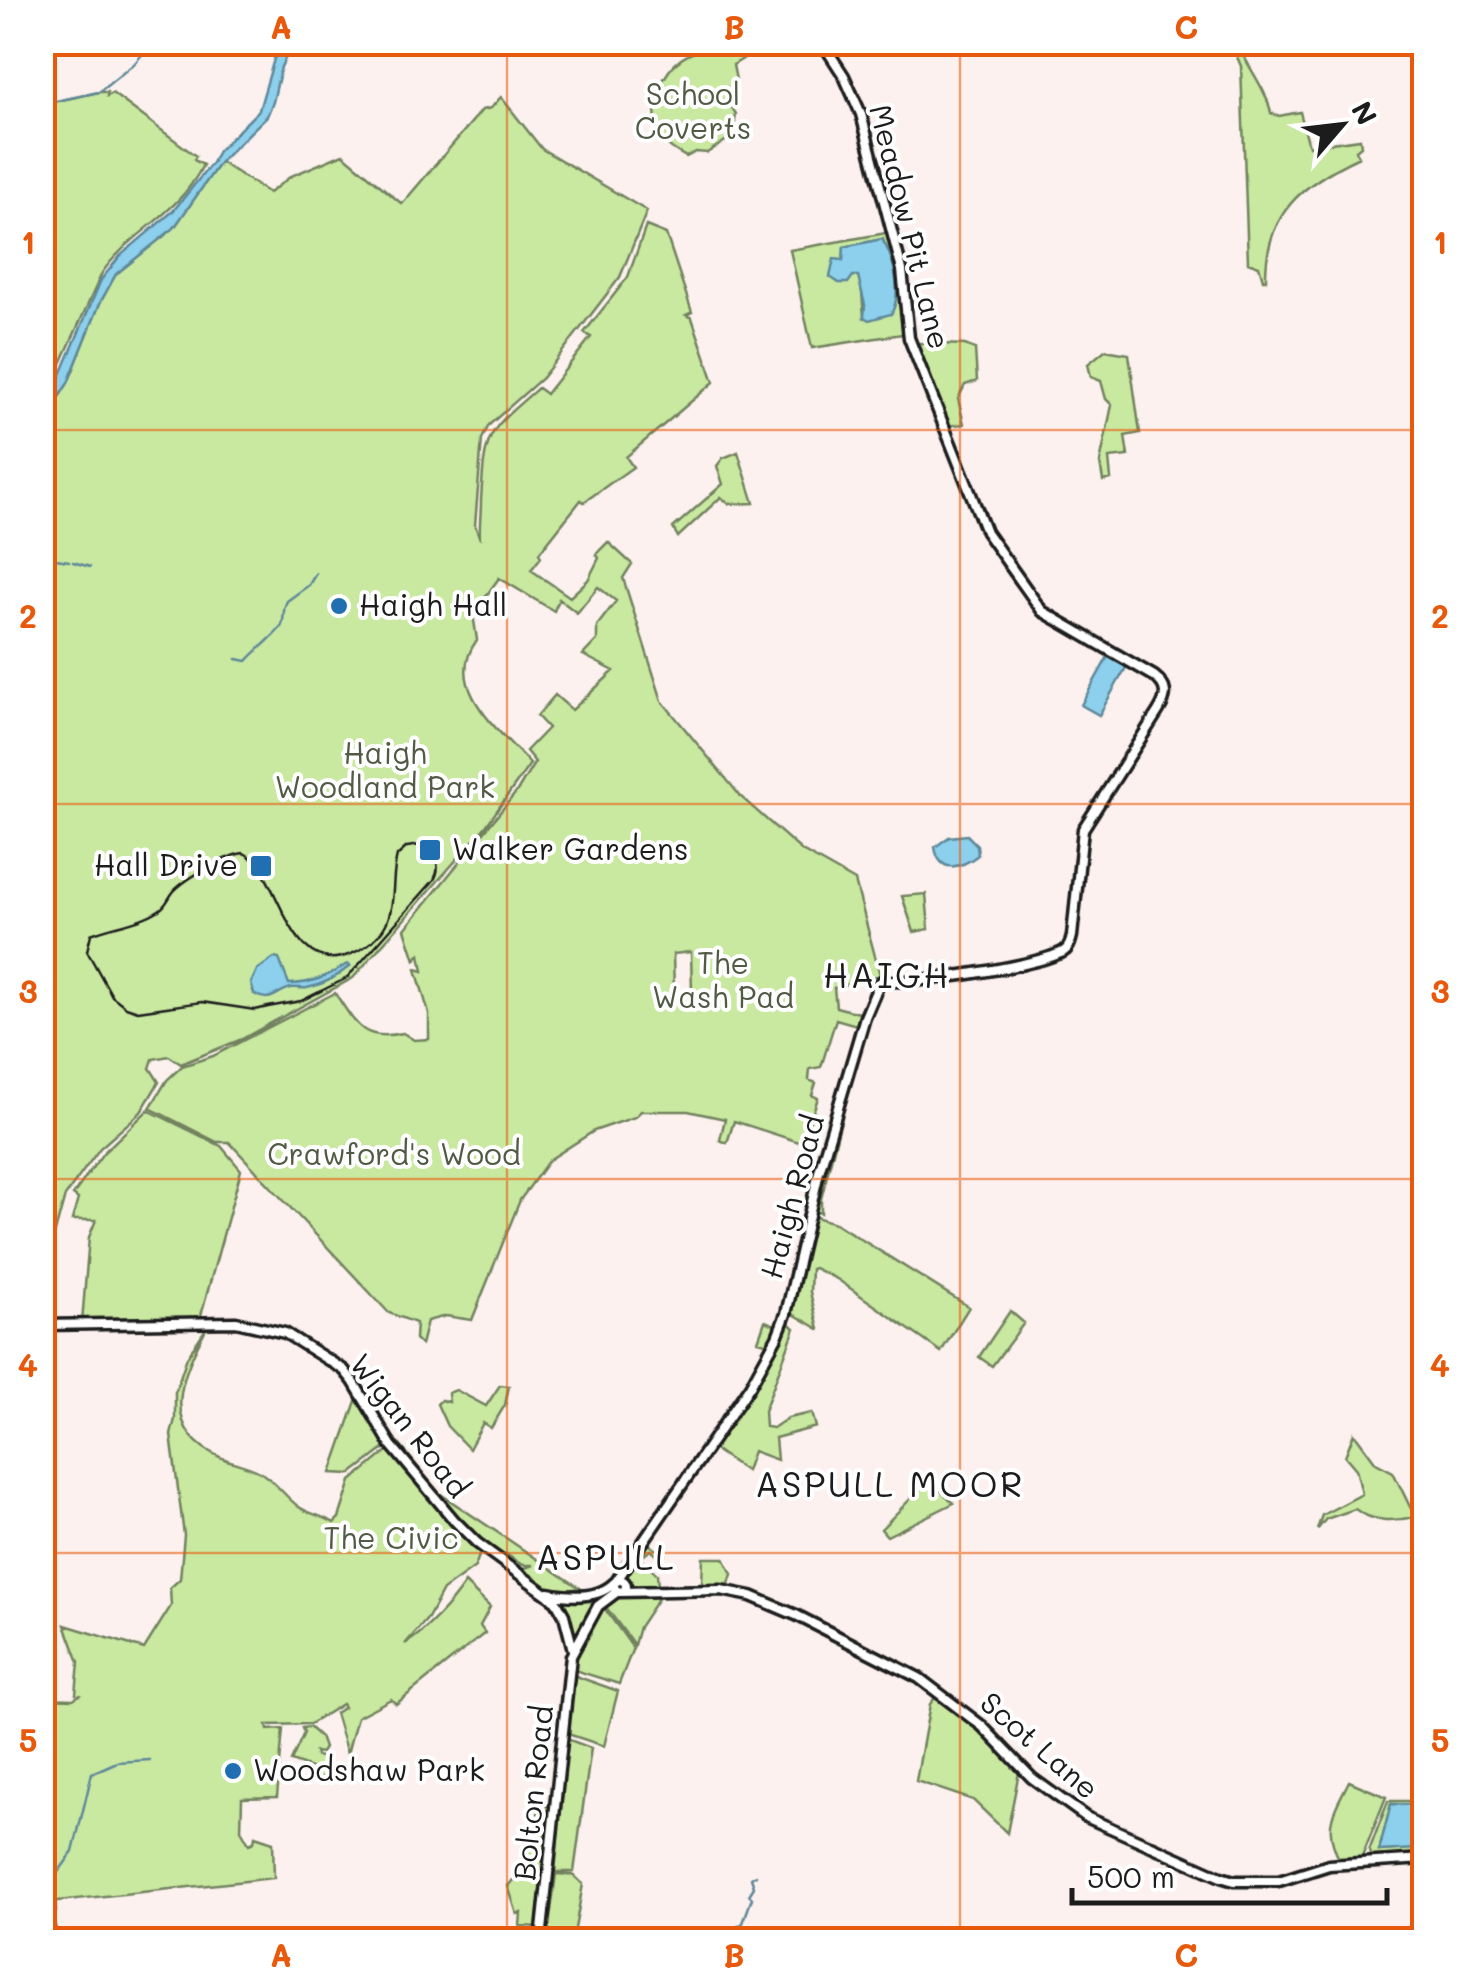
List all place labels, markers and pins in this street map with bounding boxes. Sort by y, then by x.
place label: Haigh Hall [359,584,507,624]
marker: Haigh Hall [328,595,350,617]
place label: Walker Gardens [452,828,689,868]
marker: Walker Gardens [417,837,443,863]
place label: Hall Drive [94,844,238,884]
marker: Hall Drive [248,853,274,879]
place label: Woodshaw Park [253,1749,485,1789]
marker: Woodshaw Park [222,1760,244,1782]

